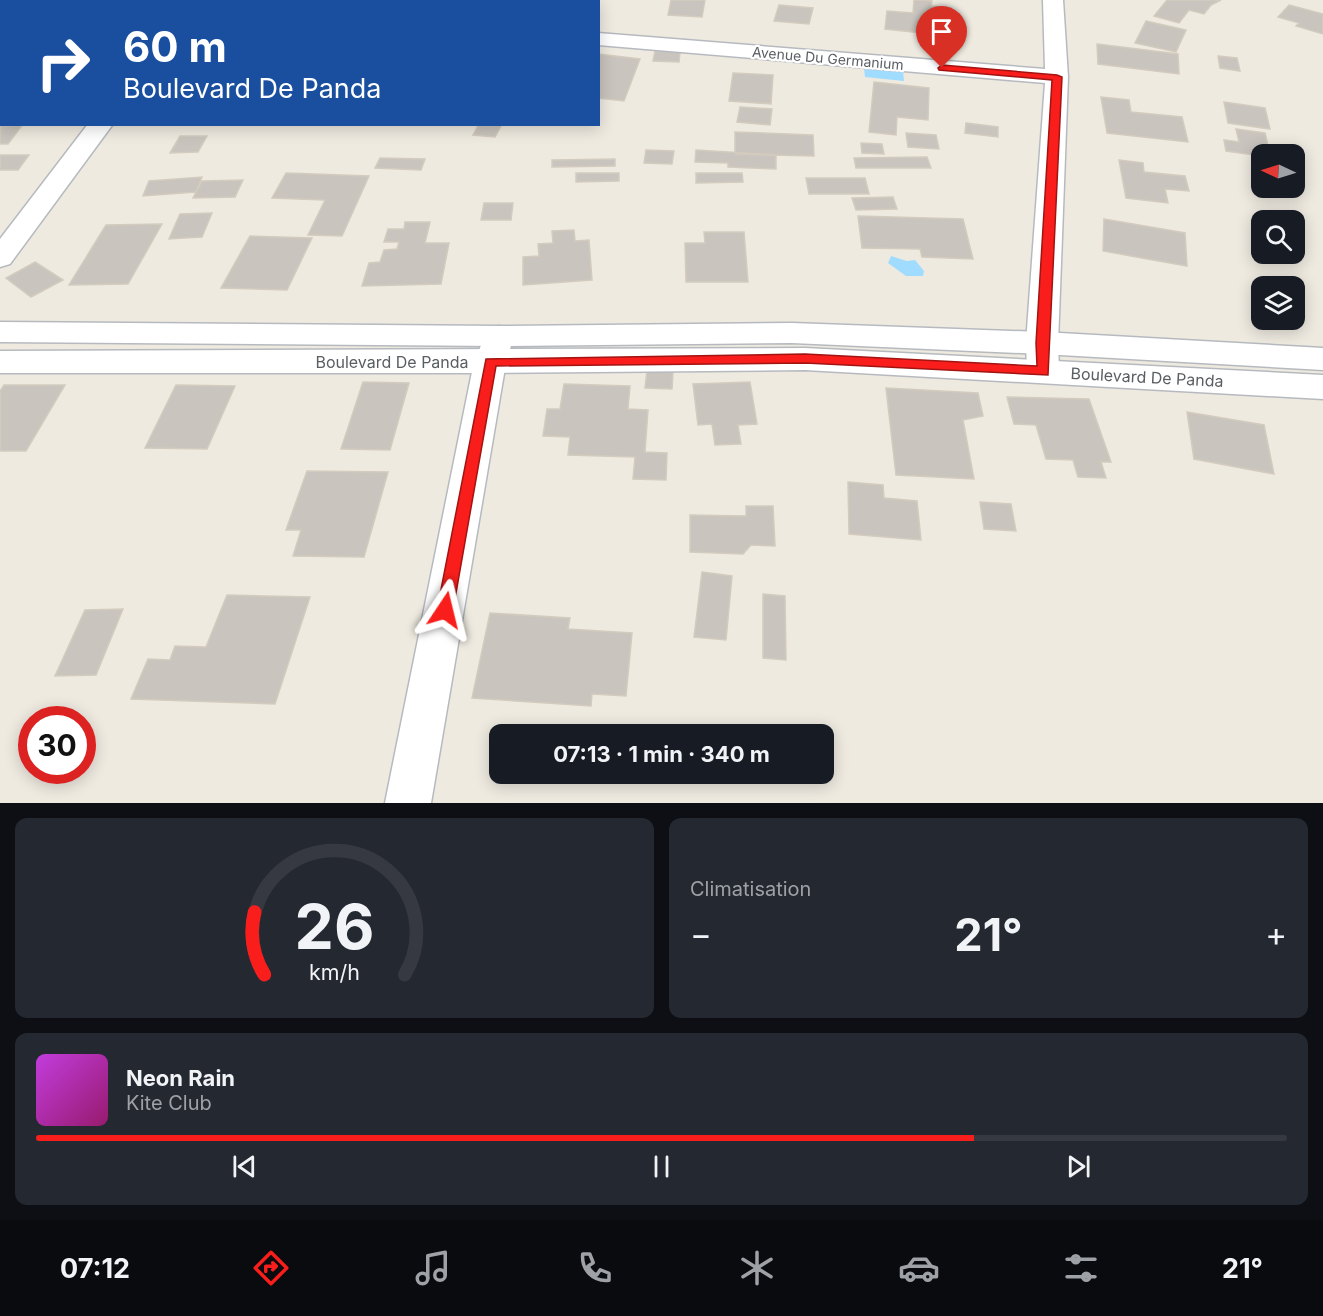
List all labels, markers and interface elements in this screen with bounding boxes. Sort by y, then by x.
pin [916,6,967,68]
icon: arrive [925,15,958,48]
text: 60 m [123,21,227,72]
icon: right [24,24,102,102]
street label: Avenue Du Germanium [752,43,904,73]
text: Boulevard De Panda [123,72,382,105]
north arrow [1251,144,1305,198]
map controls [1251,144,1305,330]
button: search [1251,210,1305,264]
button: layers [1251,276,1305,330]
street label: Boulevard De Panda [315,352,469,372]
street label: Boulevard De Panda [1070,363,1224,391]
position arrow [413,578,477,642]
speed limit sign: 30 [18,706,96,784]
text: 07:13 · 1 min · 340 m [553,741,770,767]
text: Climatisation [690,877,811,901]
text: 26 [295,889,374,964]
text: 21° [954,907,1023,962]
text: − [690,914,712,954]
text: + [1265,914,1287,954]
text: km/h [309,959,360,985]
text: Neon Rain [126,1065,235,1091]
text: Kite Club [126,1091,212,1115]
icon: previous [228,1150,261,1183]
icon: pause [645,1150,678,1183]
icon: next [1062,1150,1095,1183]
icon: directions [250,1247,292,1289]
icon: music [412,1247,454,1289]
icon: phone [574,1247,616,1289]
icon: climate [736,1247,778,1289]
icon: car [898,1247,940,1289]
icon: filters [1060,1247,1102,1289]
text: 07:12 [60,1252,130,1285]
text: 21° [1222,1252,1263,1285]

